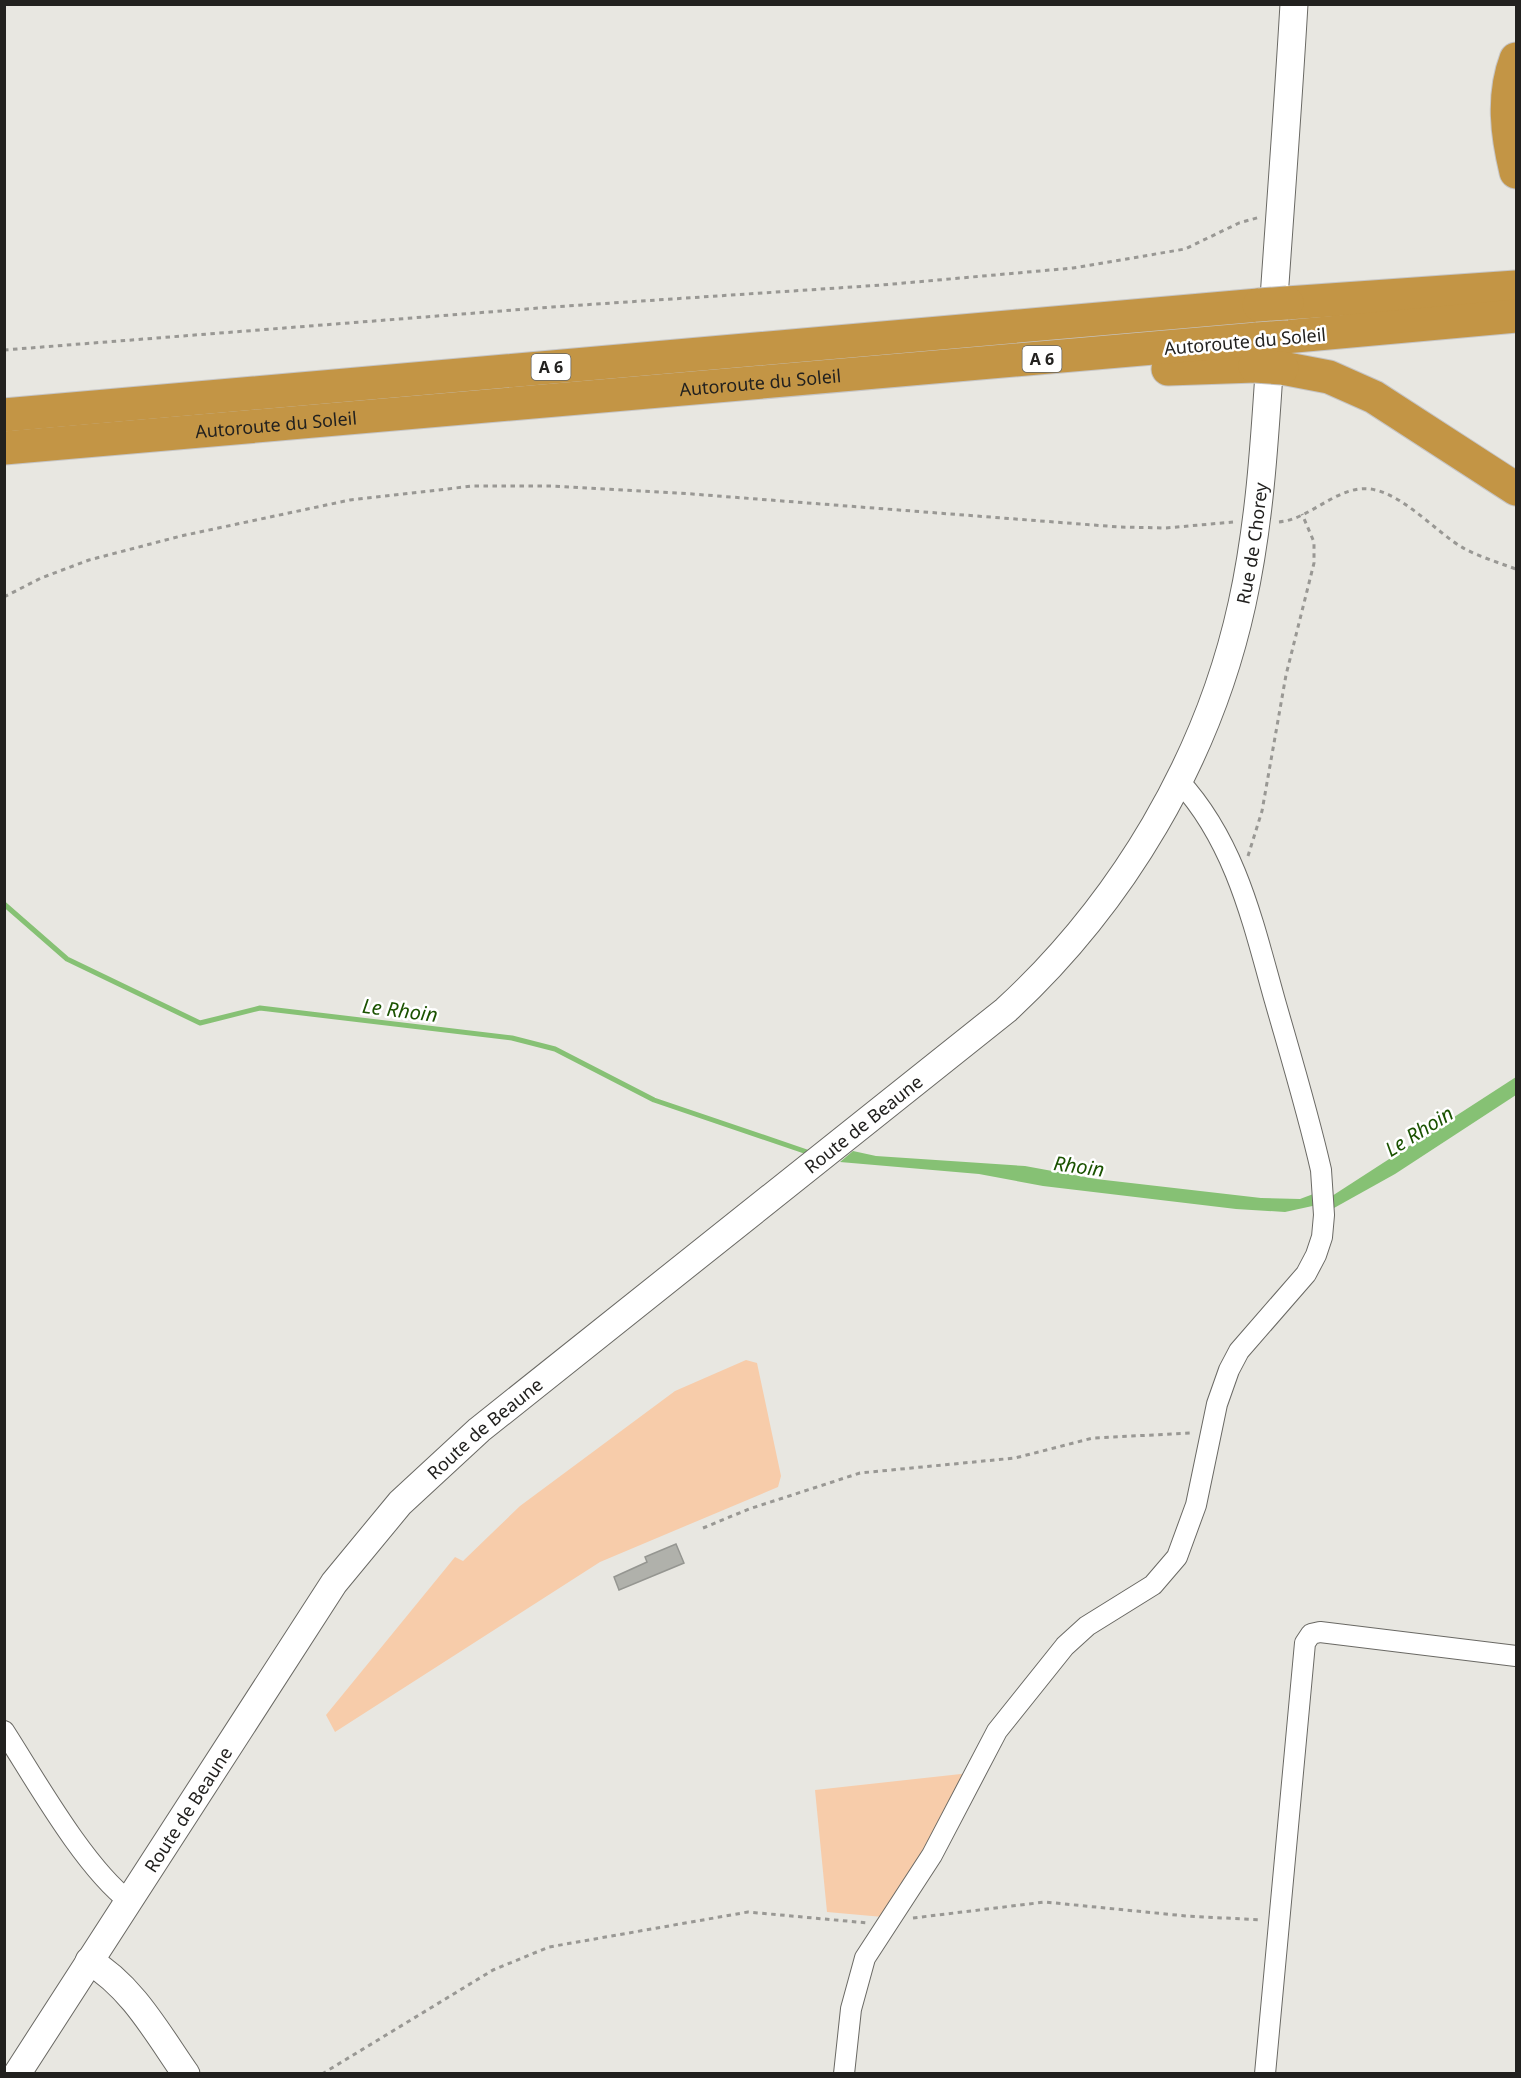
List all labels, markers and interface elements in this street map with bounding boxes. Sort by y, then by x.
street label: Autoroute du Soleil [1163,322,1327,360]
road number: A 6 [1022,346,1062,372]
road number: A 6 [532,354,570,380]
street label: Autoroute du Soleil [678,363,842,401]
street label: Autoroute du Soleil [194,405,358,443]
street label: Rue de Chorey [1230,481,1273,606]
water label: Le Rhoin [361,992,439,1028]
street label: Route de Beaune [799,1069,927,1178]
water label: Le Rhoin [1380,1099,1458,1163]
water label: Rhoin [1052,1149,1106,1183]
street label: Route de Beaune [422,1372,547,1484]
street label: Route de Beaune [138,1742,237,1877]

